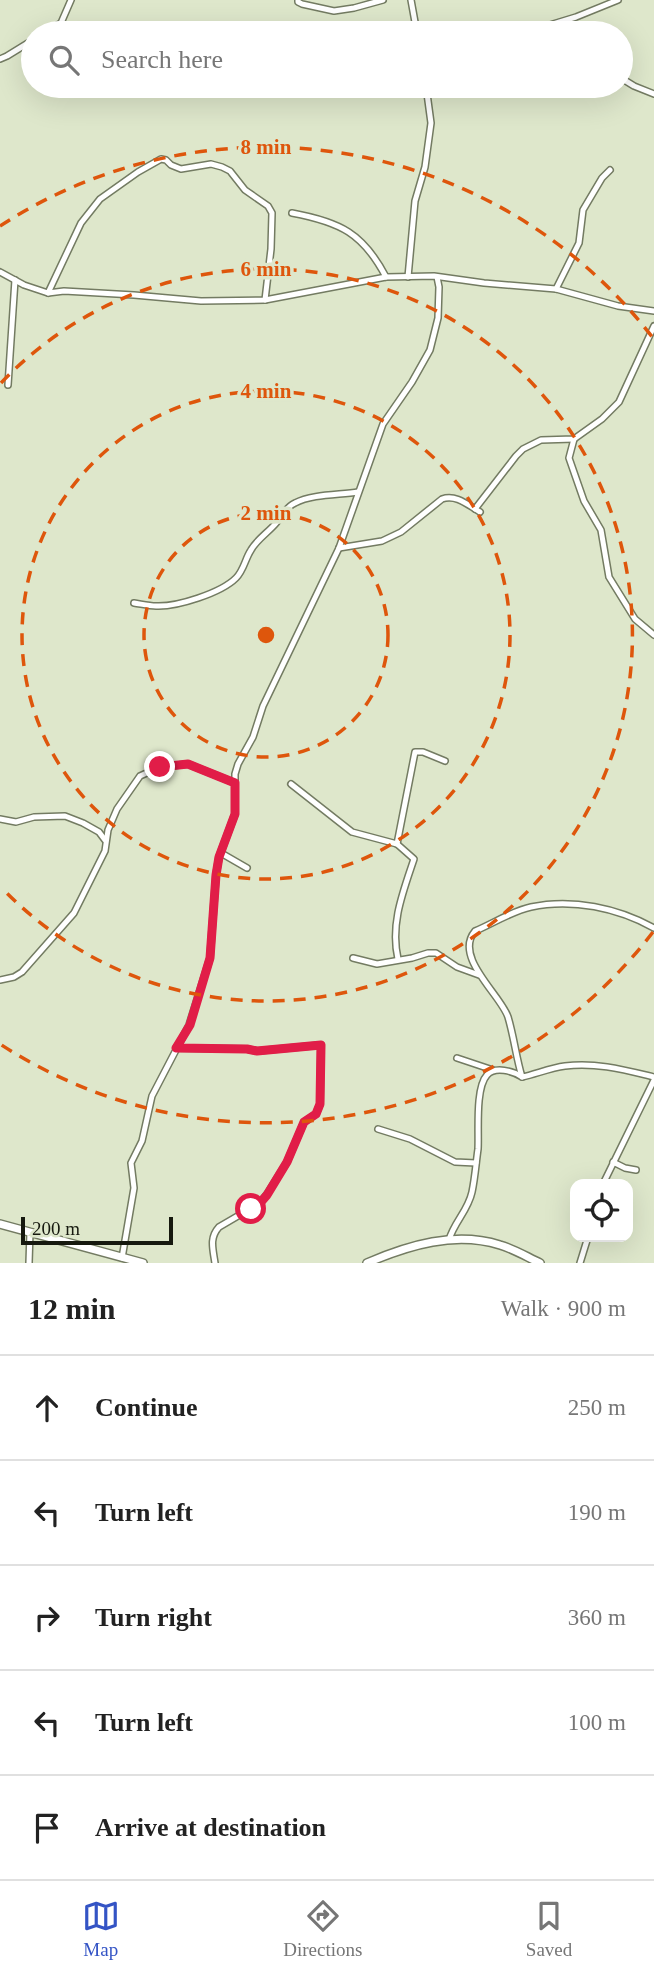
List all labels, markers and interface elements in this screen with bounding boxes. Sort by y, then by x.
search box [21,21,633,98]
icon: search [45,41,83,79]
text: Search here [101,45,223,74]
text: 8 min [241,135,292,159]
text: 6 min [241,257,292,281]
text: 4 min [241,379,292,403]
text: 2 min [241,501,292,525]
centre of rings [254,623,278,647]
route end [144,751,175,782]
map controls [570,1179,633,1242]
button: locate [570,1179,633,1242]
route start [235,1193,266,1224]
scale bar [21,1214,173,1246]
text: 200 m [32,1218,80,1239]
text: 12 min [28,1292,116,1325]
text: Walk · 900 m [501,1296,626,1321]
icon: ahead [28,1389,66,1427]
text: Continue [95,1393,198,1422]
text: 250 m [568,1395,626,1420]
icon: left [28,1494,66,1532]
text: Turn left [95,1498,193,1527]
text: 190 m [568,1500,626,1525]
icon: right [28,1599,66,1637]
text: Turn right [95,1603,212,1632]
text: 360 m [568,1605,626,1630]
icon: left [28,1704,66,1742]
text: Turn left [95,1708,193,1737]
text: 100 m [568,1710,626,1735]
icon: arrive [28,1809,66,1847]
text: Arrive at destination [95,1813,326,1842]
tab: Map [82,1897,120,1961]
tab: Directions [283,1897,362,1961]
tab: Saved [526,1897,572,1961]

